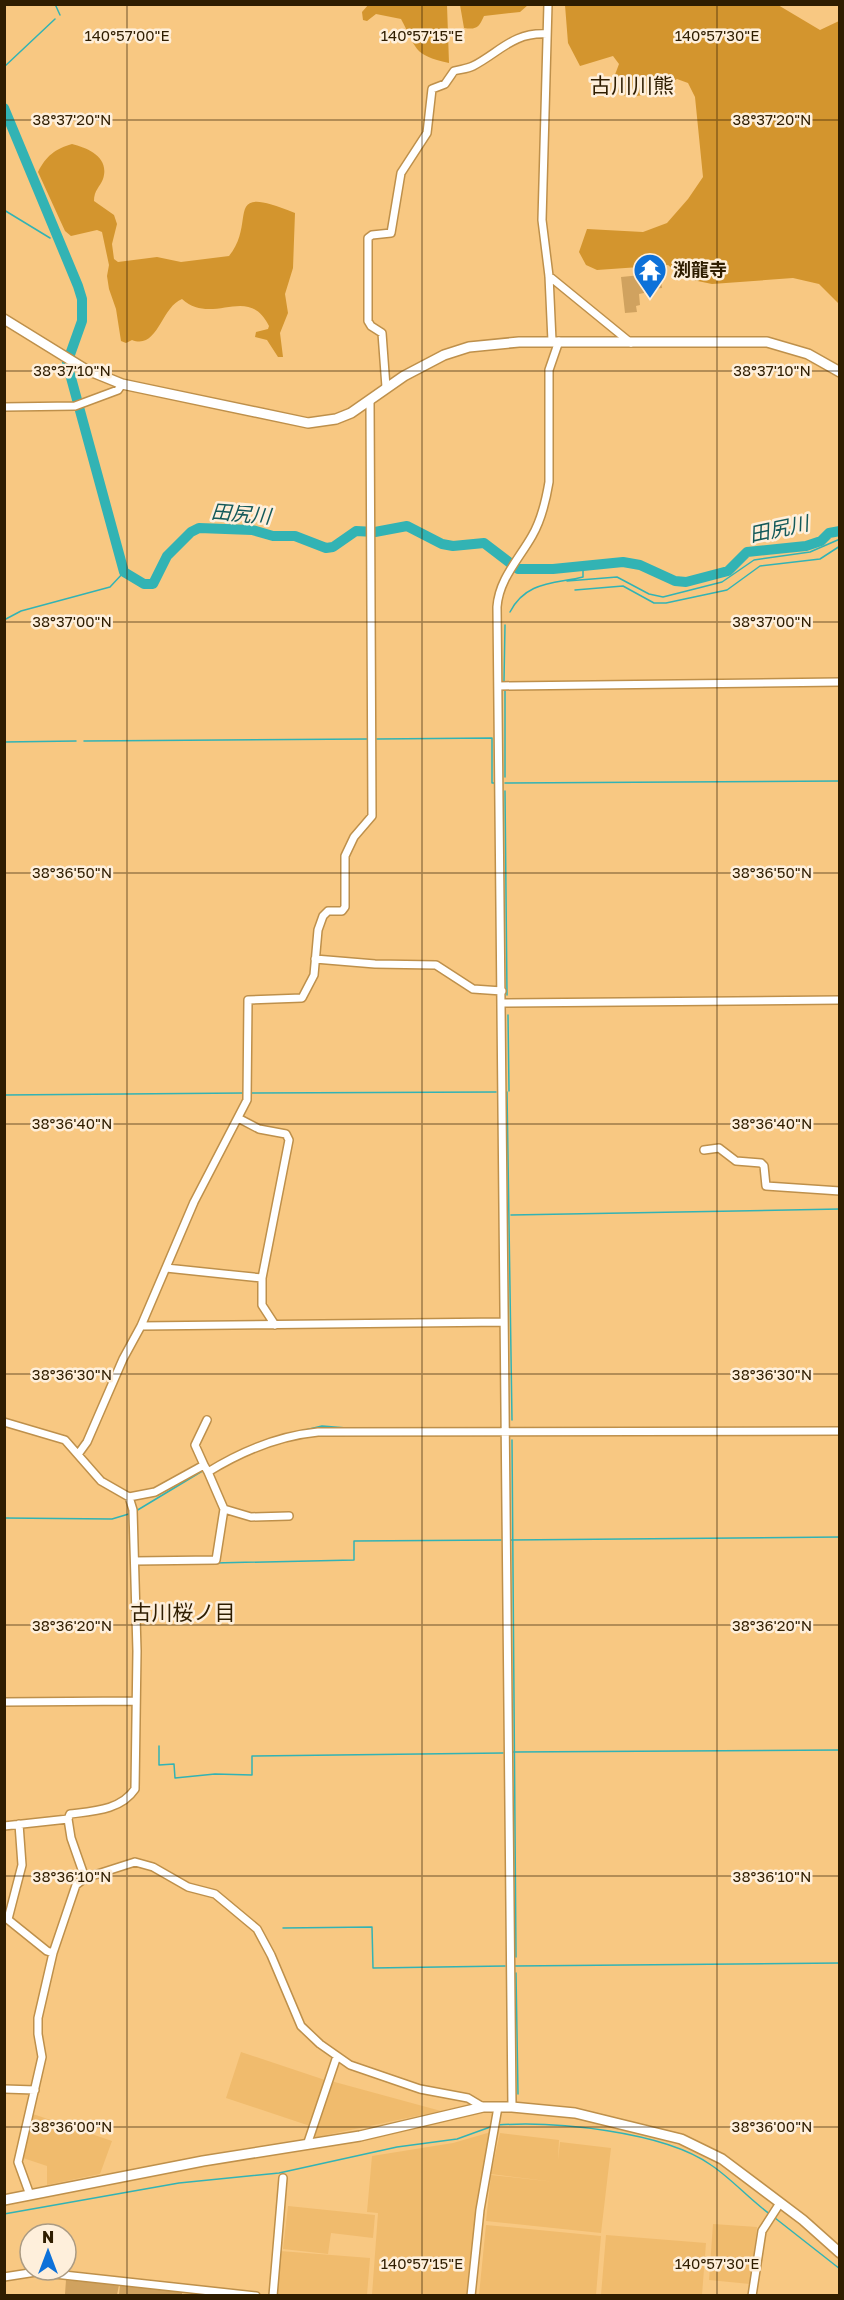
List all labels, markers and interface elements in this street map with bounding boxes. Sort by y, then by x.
text: 140°57'00"E [84,26,170,44]
text: 140°57'15"E [381,26,463,44]
text: 140°57'30"E [675,26,759,44]
district label: 古川川熊 [590,72,674,98]
text: 38°37'20"N [32,110,112,128]
text: 38°37'20"N [732,110,812,128]
temple icon: 渕龍寺 [632,252,668,299]
place label: 渕龍寺 [673,258,727,280]
text: 38°37'10"N [33,361,111,379]
text: 38°37'10"N [733,361,811,379]
water label: 田尻川 [210,498,274,528]
water label: 田尻川 [747,510,813,546]
text: 38°37'00"N [32,612,112,630]
text: 38°37'00"N [732,612,812,630]
text: 38°36'50"N [32,863,112,881]
text: 38°36'50"N [732,863,812,881]
text: 38°36'40"N [32,1114,112,1132]
text: 38°36'40"N [732,1114,812,1132]
text: 38°36'30"N [32,1365,112,1383]
text: 38°36'30"N [732,1365,812,1383]
district label: 古川桜ノ目 [131,1599,236,1625]
text: 38°36'20"N [32,1616,112,1634]
text: 38°36'20"N [732,1616,812,1634]
text: 38°36'10"N [33,1867,111,1885]
text: 38°36'10"N [733,1867,811,1885]
text: 38°36'00"N [32,2117,112,2135]
text: 38°36'00"N [732,2117,812,2135]
north arrow [18,2222,78,2282]
text: N [42,2227,54,2247]
text: 140°57'15"E [381,2254,463,2272]
text: 140°57'30"E [675,2254,759,2272]

